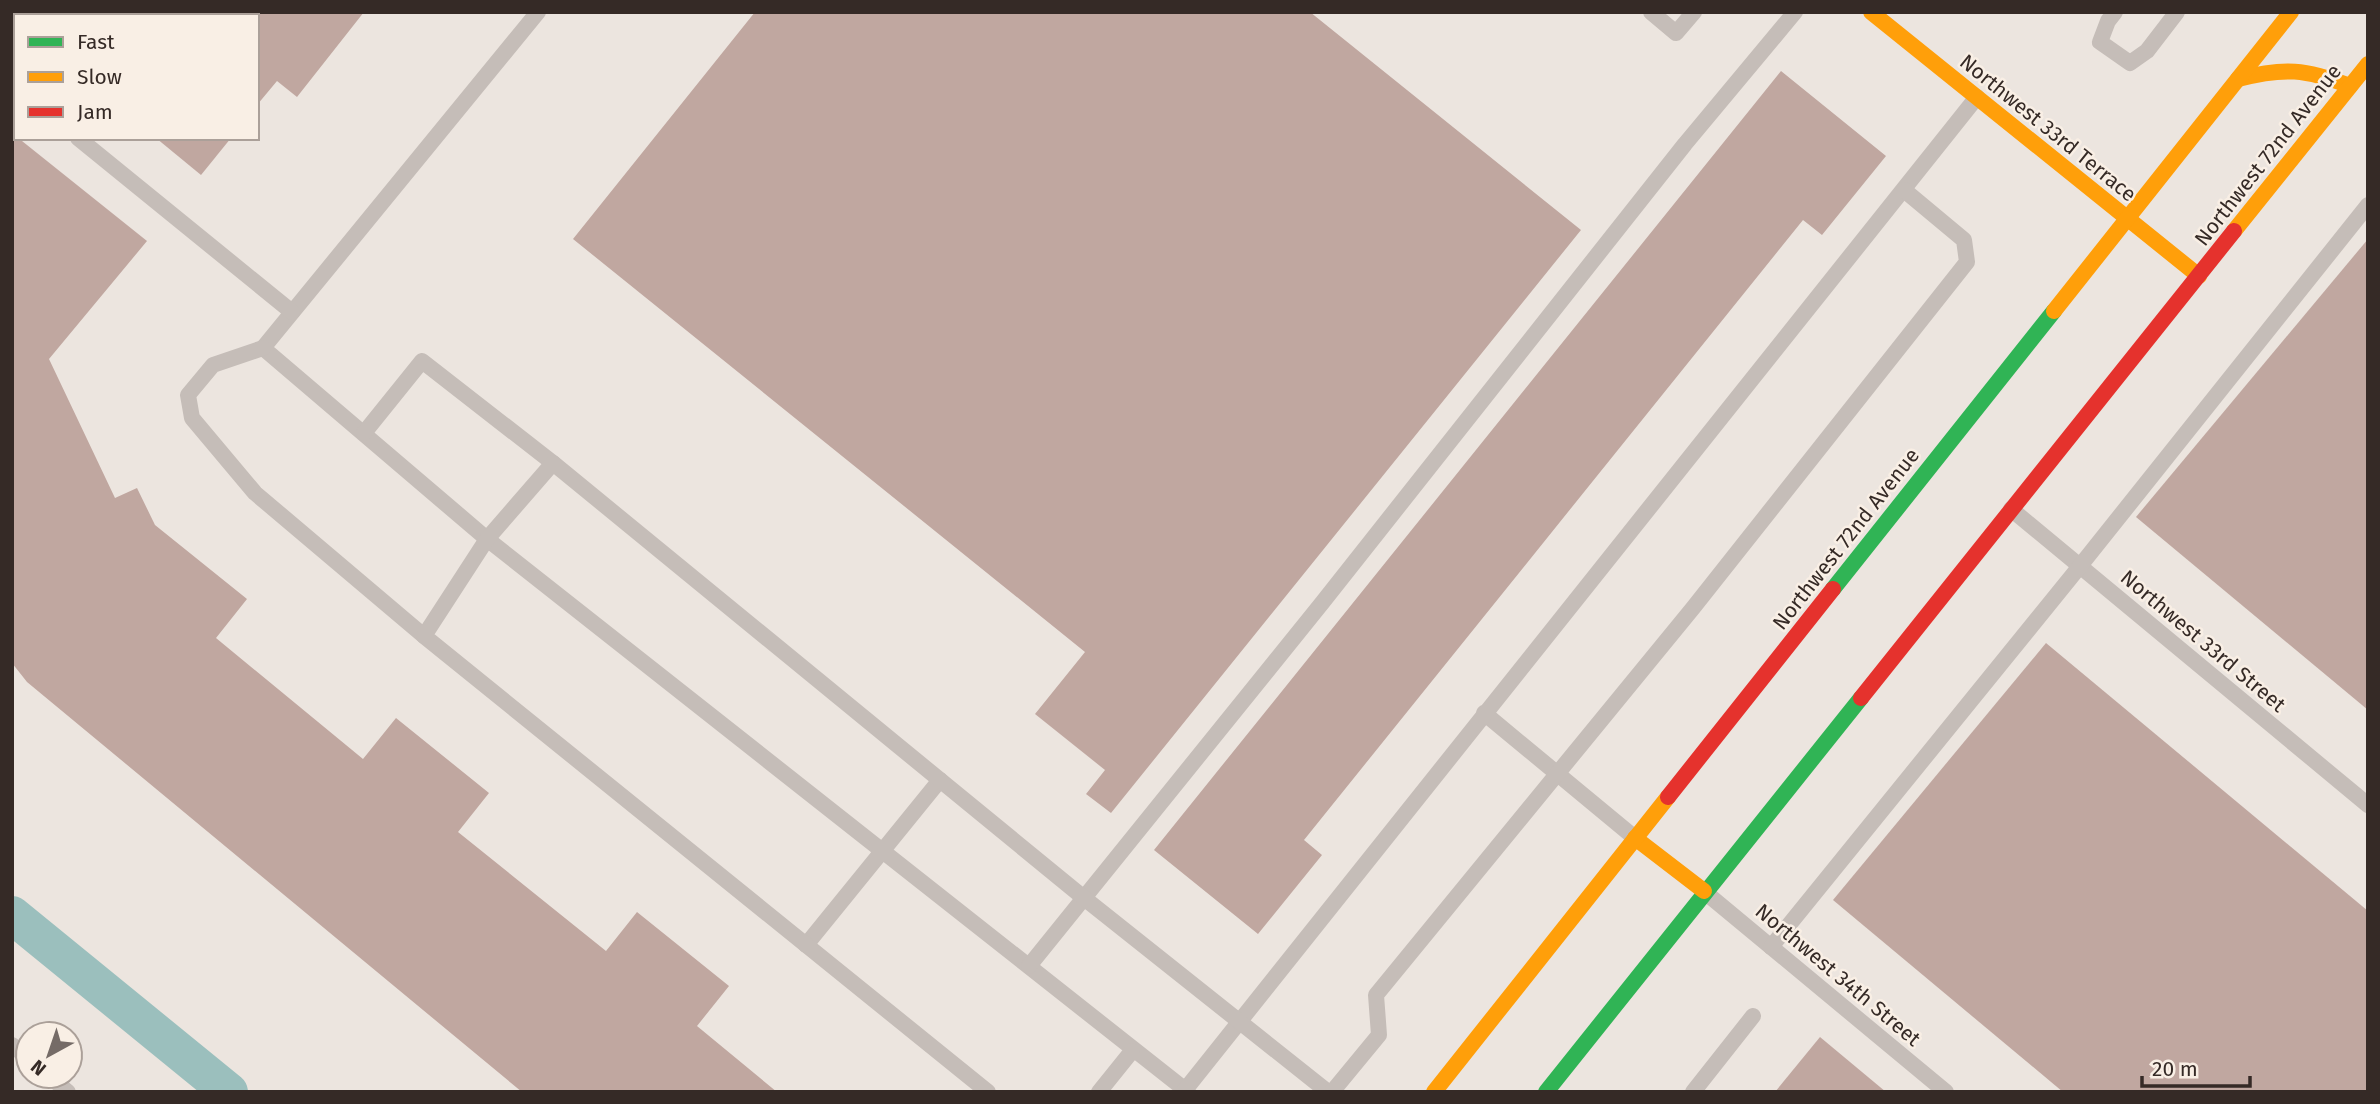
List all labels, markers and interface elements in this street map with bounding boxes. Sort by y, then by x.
legend [14,14,259,140]
text: Fast [77,29,115,55]
street label: Northwest 33rd Terrace [1954,49,2142,207]
street label: Northwest 72nd Avenue [2189,59,2347,251]
text: Slow [77,64,122,90]
text: Jam [77,99,113,125]
street label: Northwest 72nd Avenue [1767,443,1925,635]
street label: Northwest 33rd Street [2115,564,2291,718]
street label: Northwest 34th Street [1750,898,1926,1052]
north arrow [14,1020,84,1090]
scale bar [2142,1044,2250,1088]
text: N [26,1055,51,1081]
text: 20 m [2152,1056,2198,1082]

